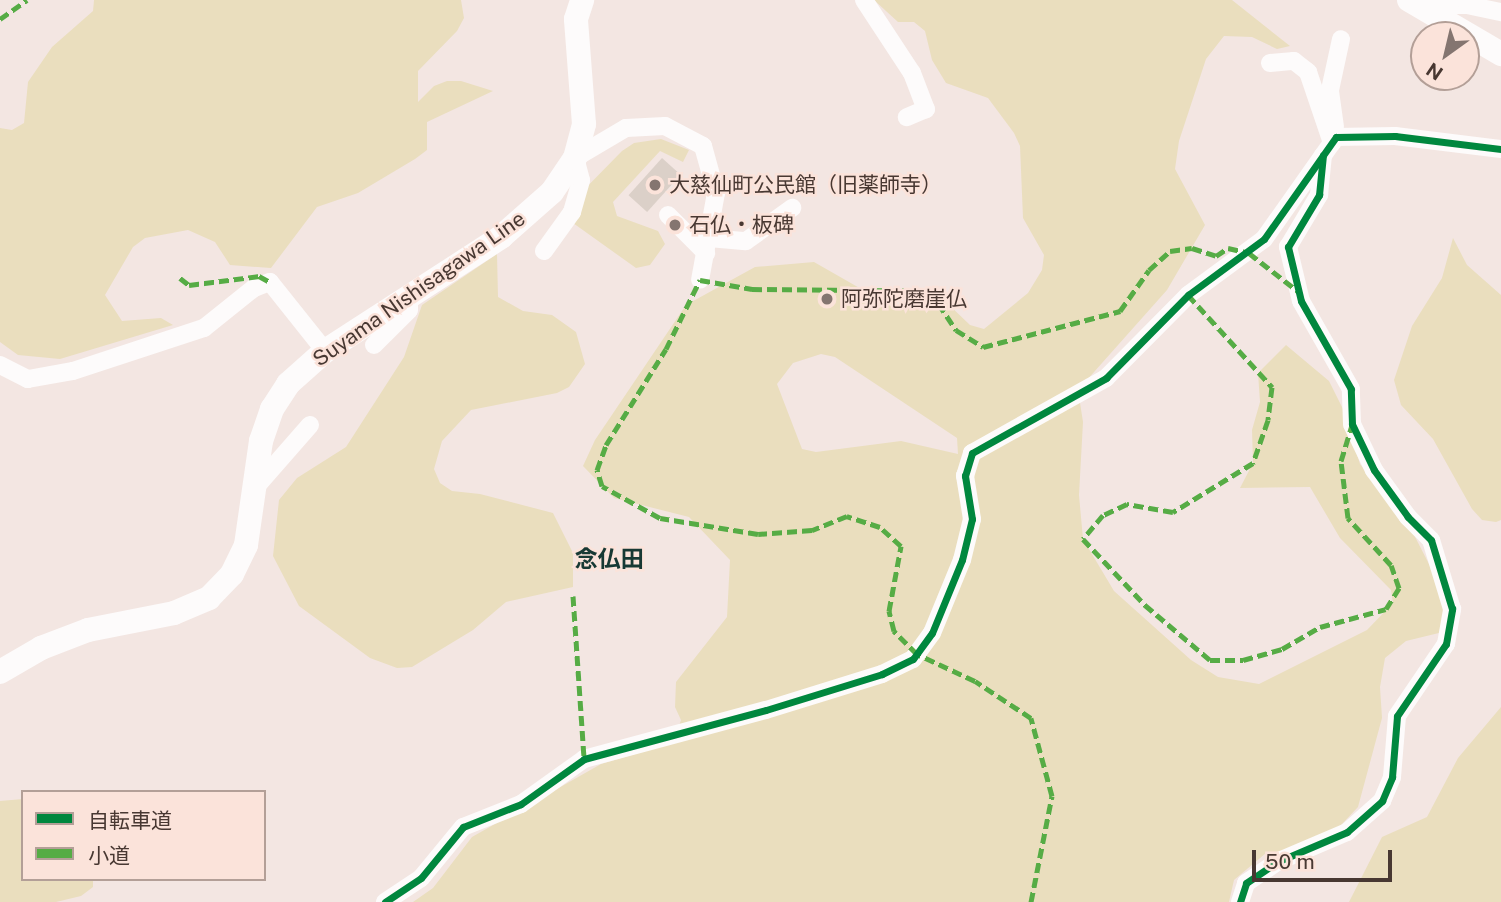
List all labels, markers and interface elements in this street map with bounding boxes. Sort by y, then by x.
north arrow [1410,21,1480,91]
text: N [1422,58,1447,85]
place label: 大慈仙町公民館（旧薬師寺） [669,172,942,198]
marker: 大慈仙町公民館（旧薬師寺） [647,177,663,193]
street label: Suyama Nishisagawa Line [308,206,530,372]
place label: 石仏・板碑 [689,212,794,238]
marker: 石仏・板碑 [667,217,683,233]
place label: 阿弥陀磨崖仏 [841,286,967,312]
marker: 阿弥陀磨崖仏 [819,291,835,307]
district label: 念仏田 [575,545,643,573]
legend [21,790,266,881]
text: 自転車道 [88,808,172,833]
scale bar [1256,836,1396,880]
text: 小道 [88,843,130,868]
text: 50 m [1265,849,1315,874]

